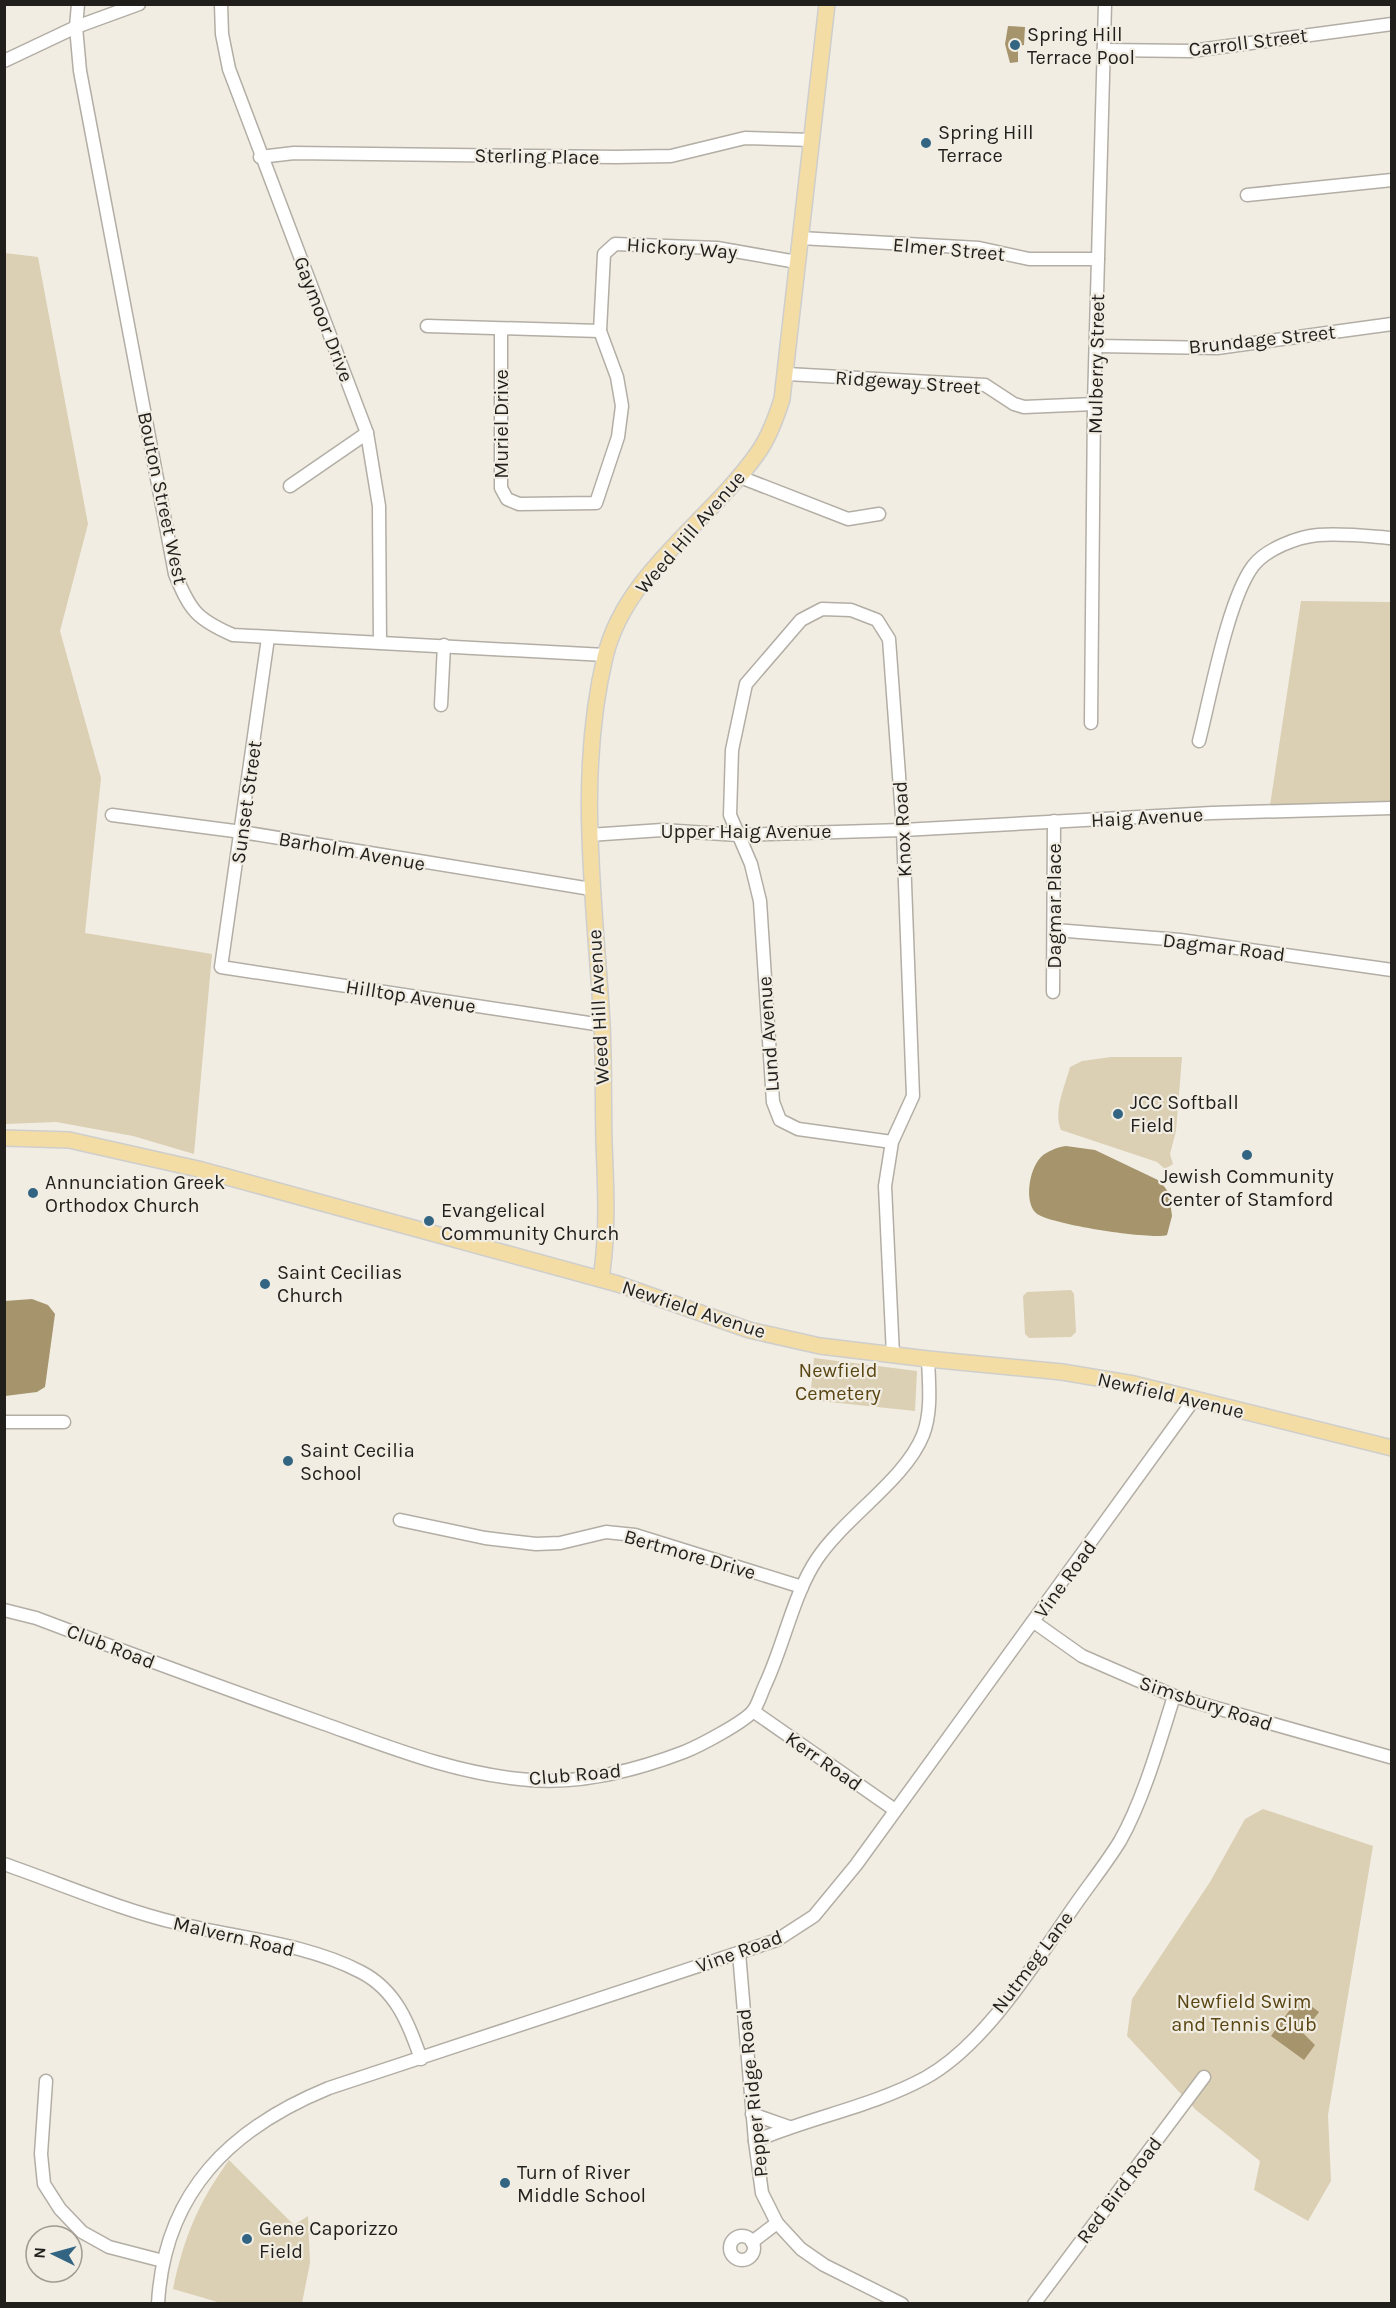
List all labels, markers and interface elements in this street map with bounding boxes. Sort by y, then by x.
place label: Spring Hill Terrace Pool [1027,23,1135,69]
street label: Carroll Street [1187,24,1309,61]
marker: Spring Hill Terrace Pool [1008,38,1022,52]
place label: Spring Hill Terrace [938,121,1034,167]
marker: Spring Hill Terrace [919,136,933,150]
street label: Sterling Place [474,144,600,169]
street label: Hickory Way [626,233,738,264]
street label: Elmer Street [892,233,1007,266]
street label: Gaymoor Drive [289,253,358,385]
street label: Mulberry Street [1084,293,1109,434]
street label: Brundage Street [1187,320,1337,359]
street label: Ridgeway Street [834,366,982,399]
street label: Muriel Drive [490,369,513,479]
street label: Bouton Street West [133,410,192,587]
street label: Weed Hill Avenue [631,466,750,599]
street label: Sunset Street [226,738,267,865]
street label: Knox Road [888,780,917,878]
street label: Haig Avenue [1090,803,1204,832]
street label: Upper Haig Avenue [661,820,831,843]
street label: Barholm Avenue [277,827,427,876]
street label: Dagmar Place [1043,843,1066,969]
street label: Weed Hill Avenue [583,929,614,1085]
street label: Dagmar Road [1161,929,1287,966]
street label: Hilltop Avenue [344,975,478,1018]
street label: Lund Avenue [753,975,784,1093]
place label: JCC Softball Field [1130,1091,1239,1137]
marker: JCC Softball Field [1111,1107,1125,1121]
marker: Jewish Community Center of Stamford [1240,1148,1254,1162]
place label: Jewish Community Center of Stamford [1160,1165,1334,1211]
place label: Annunciation Greek Orthodox Church [45,1171,225,1217]
marker: Annunciation Greek Orthodox Church [26,1186,40,1200]
place label: Evangelical Community Church [441,1199,619,1245]
marker: Evangelical Community Church [422,1214,436,1228]
place label: Saint Cecilias Church [277,1261,402,1307]
street label: Newfield Avenue [619,1275,769,1344]
marker: Saint Cecilias Church [258,1277,272,1291]
park label: Newfield Cemetery [795,1359,881,1405]
street label: Newfield Avenue [1095,1367,1246,1424]
place label: Saint Cecilia School [300,1439,415,1485]
marker: Saint Cecilia School [281,1454,295,1468]
street label: Bertmore Drive [621,1525,758,1584]
street label: Vine Road [1030,1536,1101,1623]
street label: Club Road [63,1619,158,1674]
street label: Simsbury Road [1136,1671,1275,1736]
street label: Kerr Road [781,1727,866,1796]
street label: Club Road [528,1759,622,1790]
street label: Nutmeg Lane [987,1907,1078,2018]
street label: Malvern Road [171,1911,297,1962]
street label: Vine Road [693,1925,786,1978]
park label: Newfield Swim and Tennis Club [1171,1990,1317,2036]
street label: Pepper Ridge Road [732,2008,773,2178]
street label: Red Bird Road [1072,2133,1167,2248]
place label: Turn of River Middle School [517,2161,646,2207]
marker: Turn of River Middle School [498,2176,512,2190]
place label: Gene Caporizzo Field [259,2217,398,2263]
north arrow [24,2224,84,2284]
marker: Gene Caporizzo Field [240,2232,254,2246]
text: N [30,2246,50,2259]

